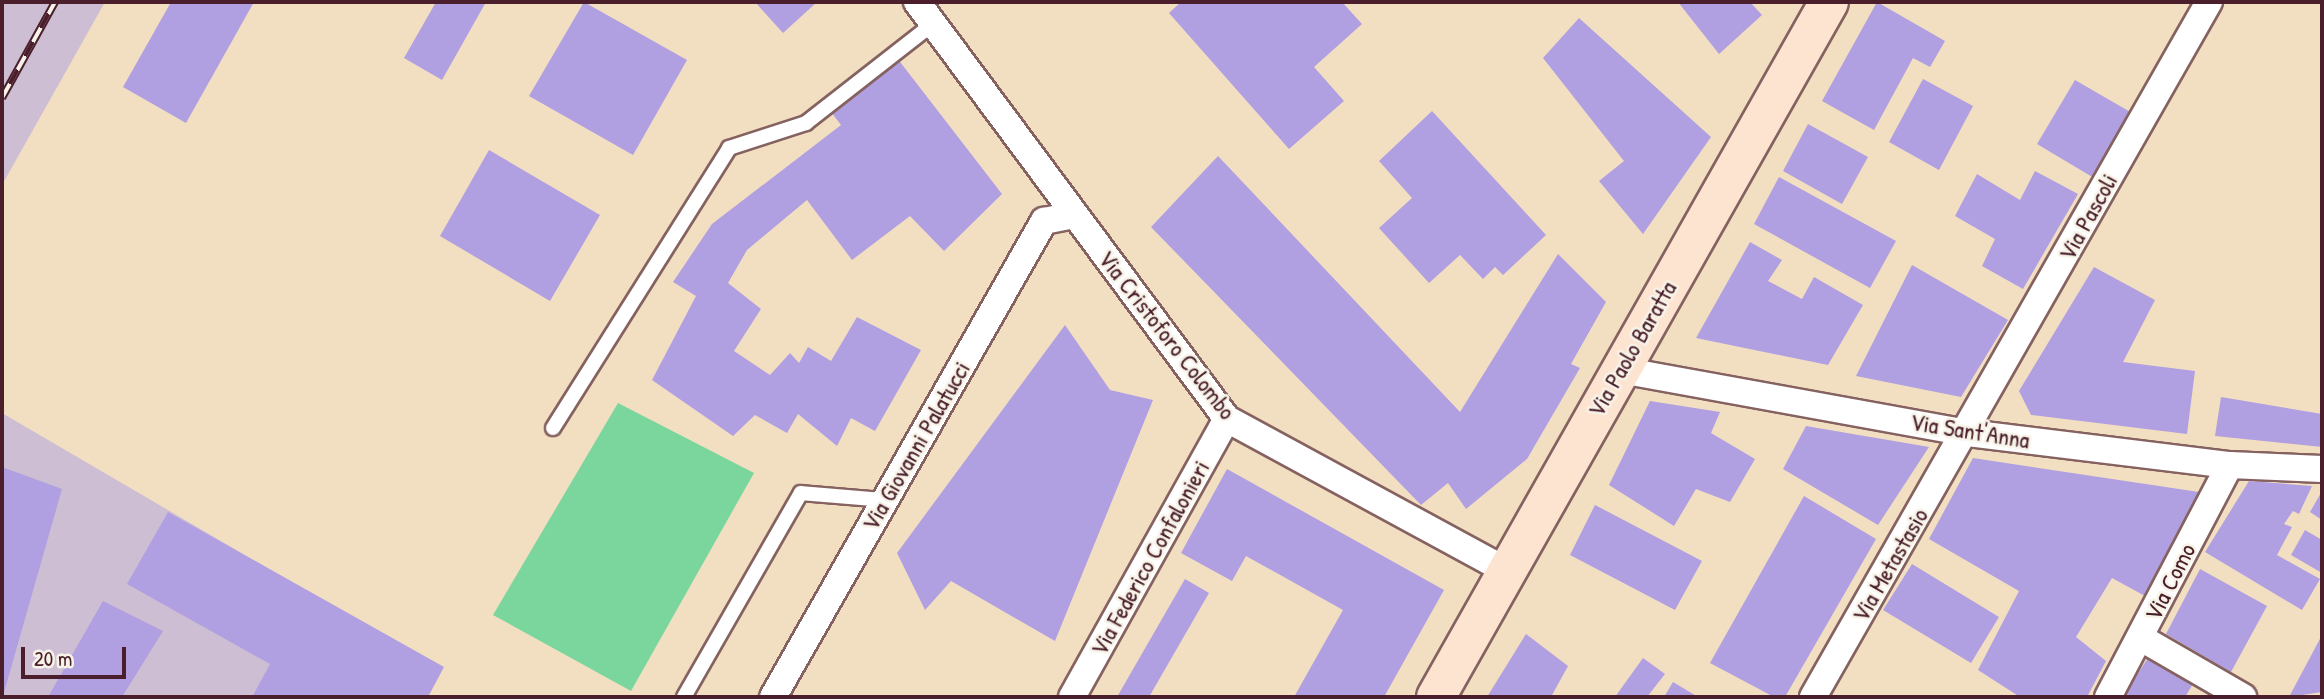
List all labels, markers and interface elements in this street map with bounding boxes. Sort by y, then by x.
street label: Via Pascoli [2052,169,2124,265]
street label: Via Cristoforo Colombo [1092,245,1242,425]
street label: Via Paolo Baratta [1581,276,1683,422]
street label: Via Giovanni Palatucci [856,356,976,536]
street label: Via Sant'Anna [1908,407,2032,455]
street label: Via Federico Confalonieri [1084,455,1216,661]
street label: Via Metastasio [1846,503,1934,627]
street label: Via Como [2138,539,2202,625]
scale bar [24,632,130,676]
text: 20 m [34,644,72,673]

